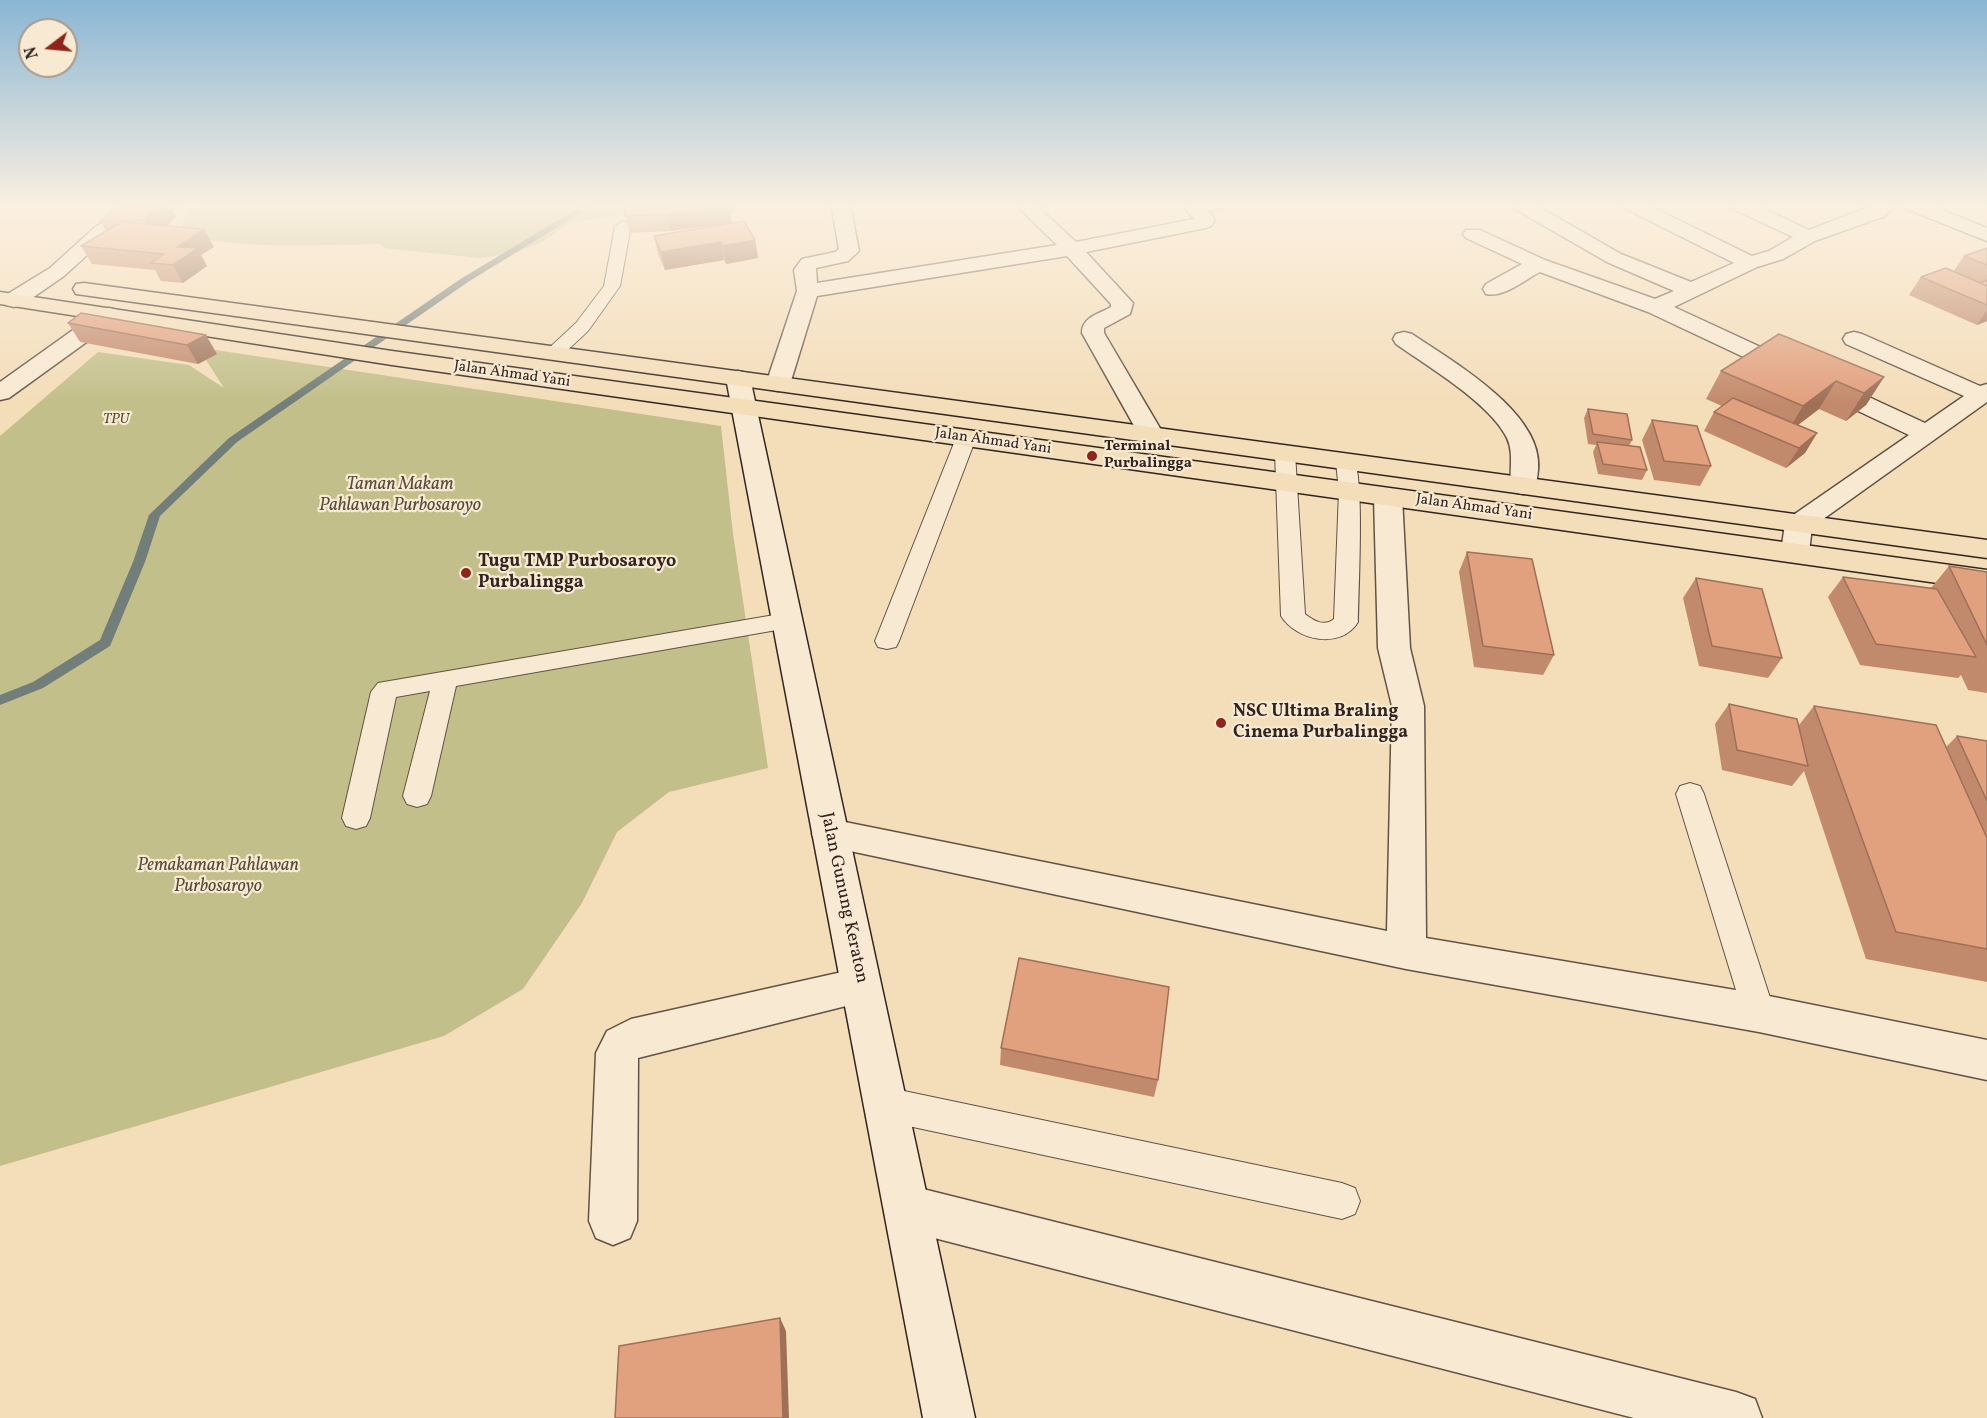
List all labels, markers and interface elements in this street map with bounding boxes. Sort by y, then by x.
north arrow [18,18,78,78]
text: N [20,44,45,61]
street label: Jalan Ahmad Yani [453,358,571,392]
park label: TPU [103,411,129,429]
street label: Jalan Ahmad Yani [934,425,1052,459]
place label: Terminal Purbalingga [1104,438,1192,473]
marker: Terminal Purbalingga [1085,449,1099,463]
park label: Taman Makam Pahlawan Purbosaroyo [319,475,481,518]
street label: Jalan Ahmad Yani [1415,491,1533,525]
place label: Tugu TMP Purbosaroyo Purbalingga [478,552,676,594]
marker: Tugu TMP Purbosaroyo Purbalingga [459,566,473,580]
place label: NSC Ultima Braling Cinema Purbalingga [1233,702,1408,744]
marker: NSC Ultima Braling Cinema Purbalingga [1214,716,1228,730]
street label: Jalan Gunung Keraton [814,811,872,985]
park label: Pemakaman Pahlawan Purbosaroyo [137,856,299,898]

